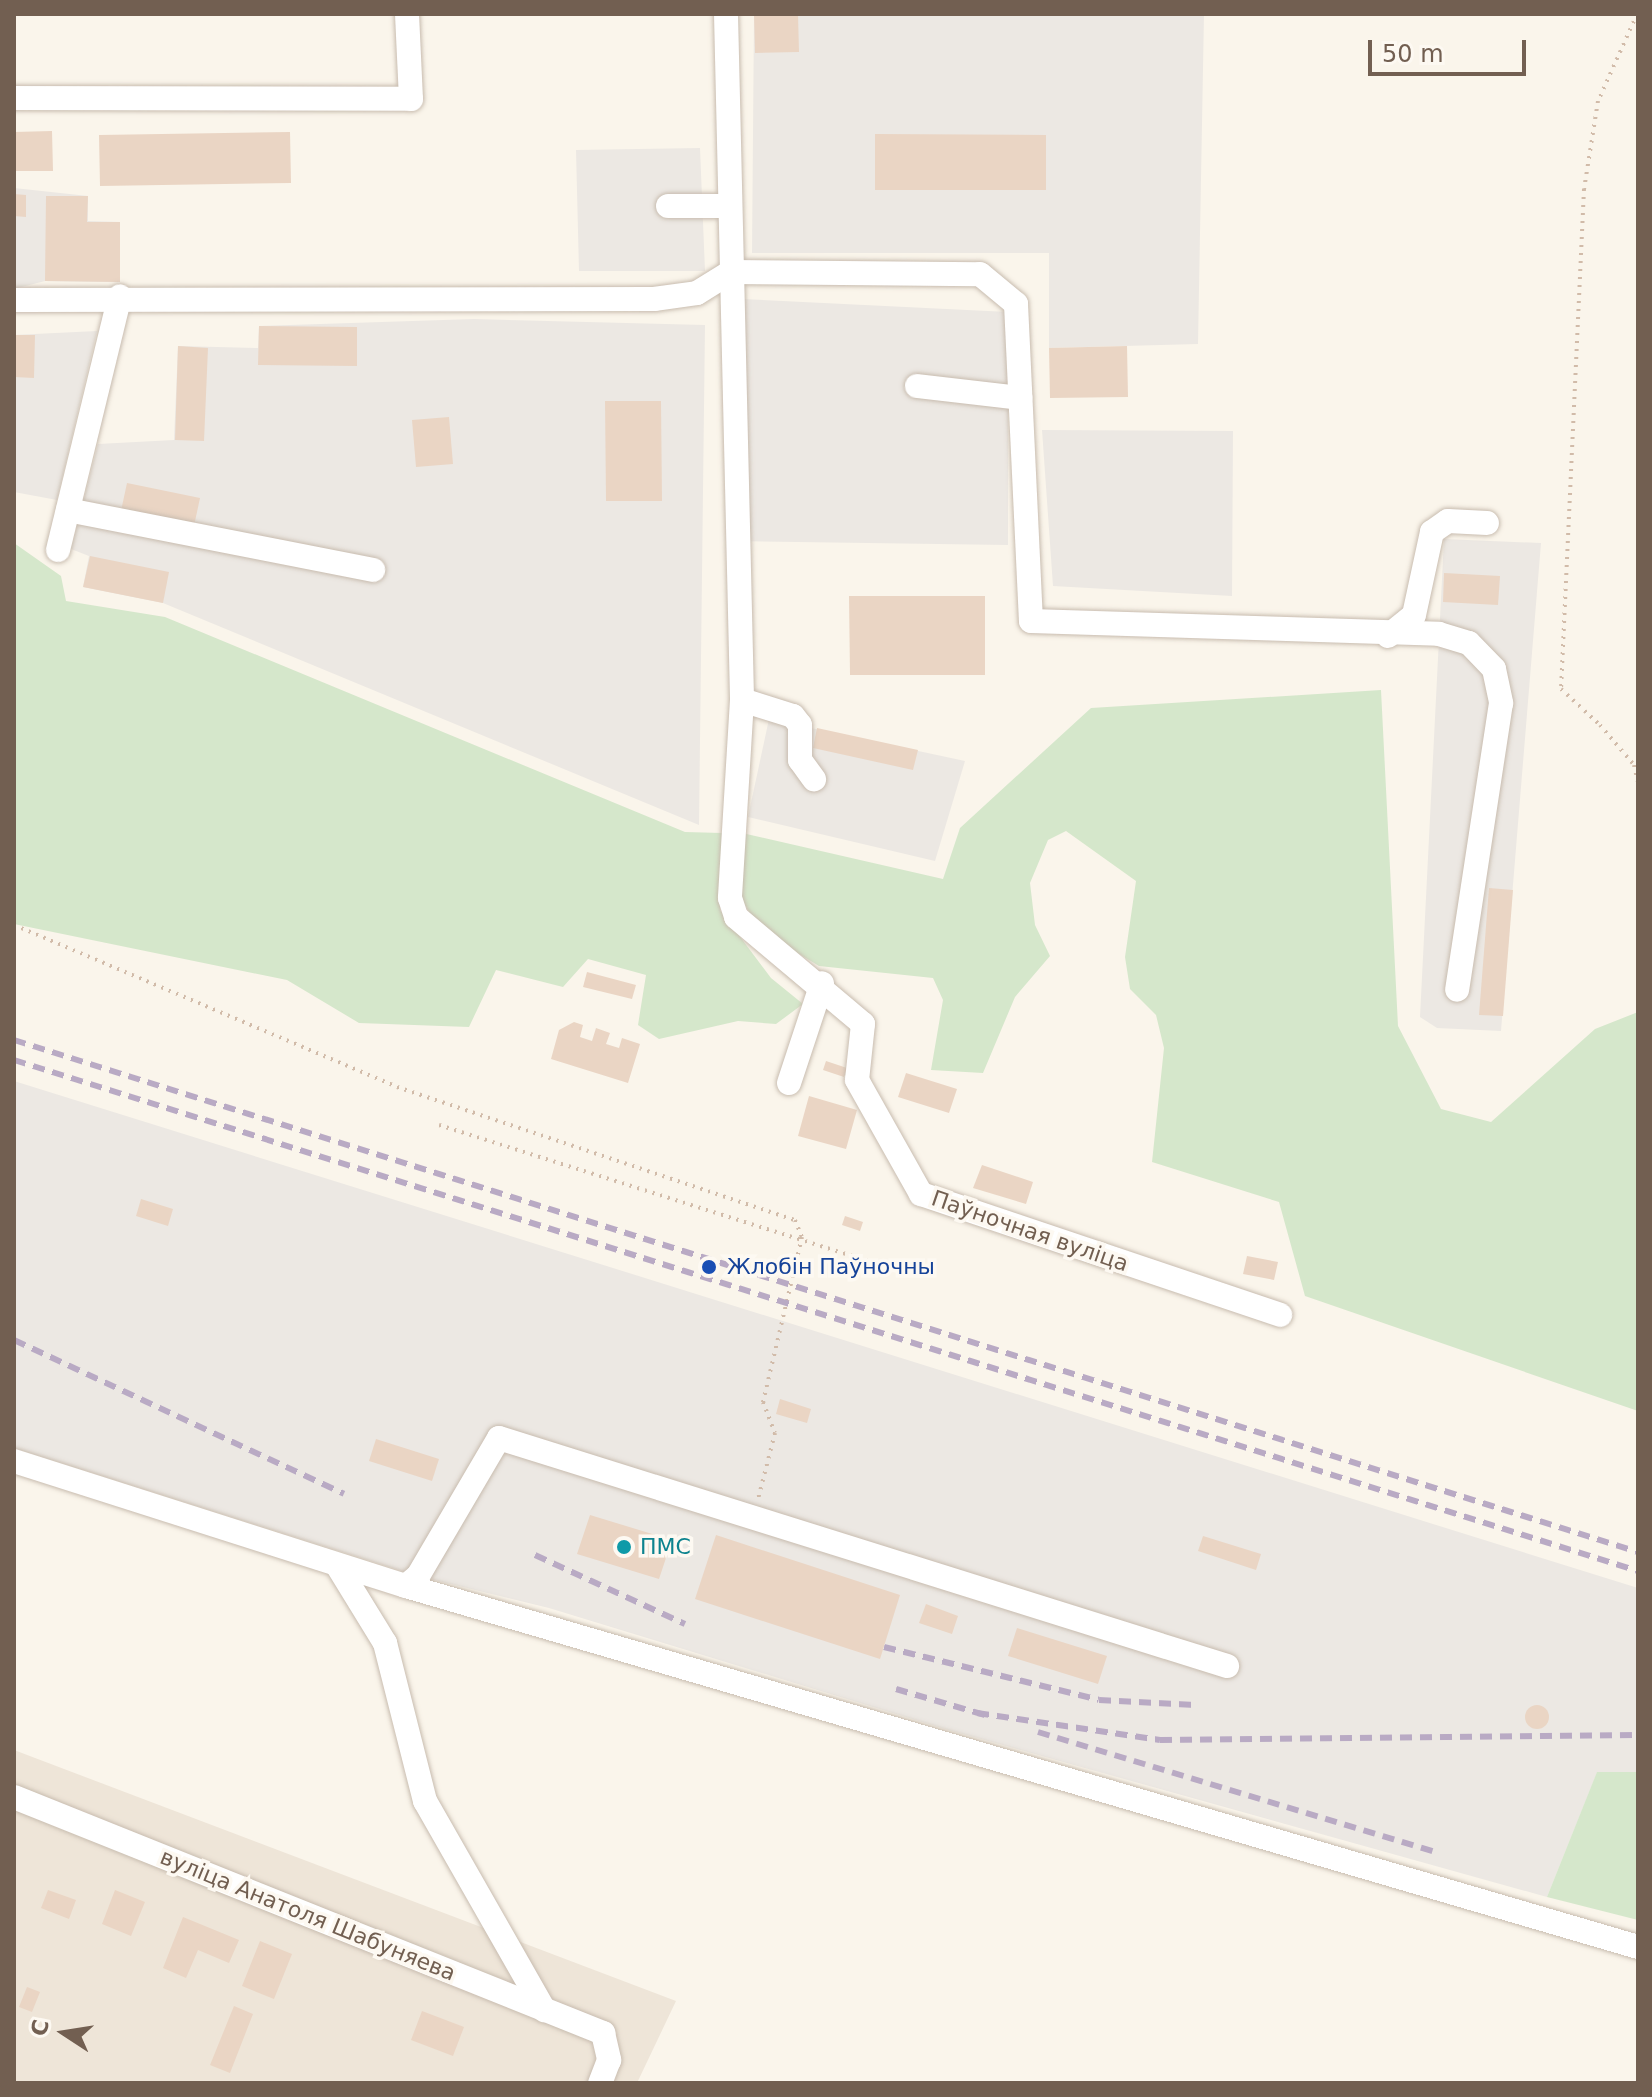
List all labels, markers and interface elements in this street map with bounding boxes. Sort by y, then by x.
scale bar [1372,24,1530,74]
text: 50 m [1382,40,1444,68]
street label: Паўночная вуліца [928,1185,1132,1277]
place label: Жлобін Паўночны [727,1254,935,1280]
marker: Жлобін Паўночны [698,1256,720,1278]
place label: ПМС [640,1534,691,1560]
marker: ПМС [615,1538,633,1556]
street label: вуліца Анатоля Шабуняева [156,1844,460,1986]
north arrow [24,1993,104,2073]
text: С [26,2017,54,2038]

